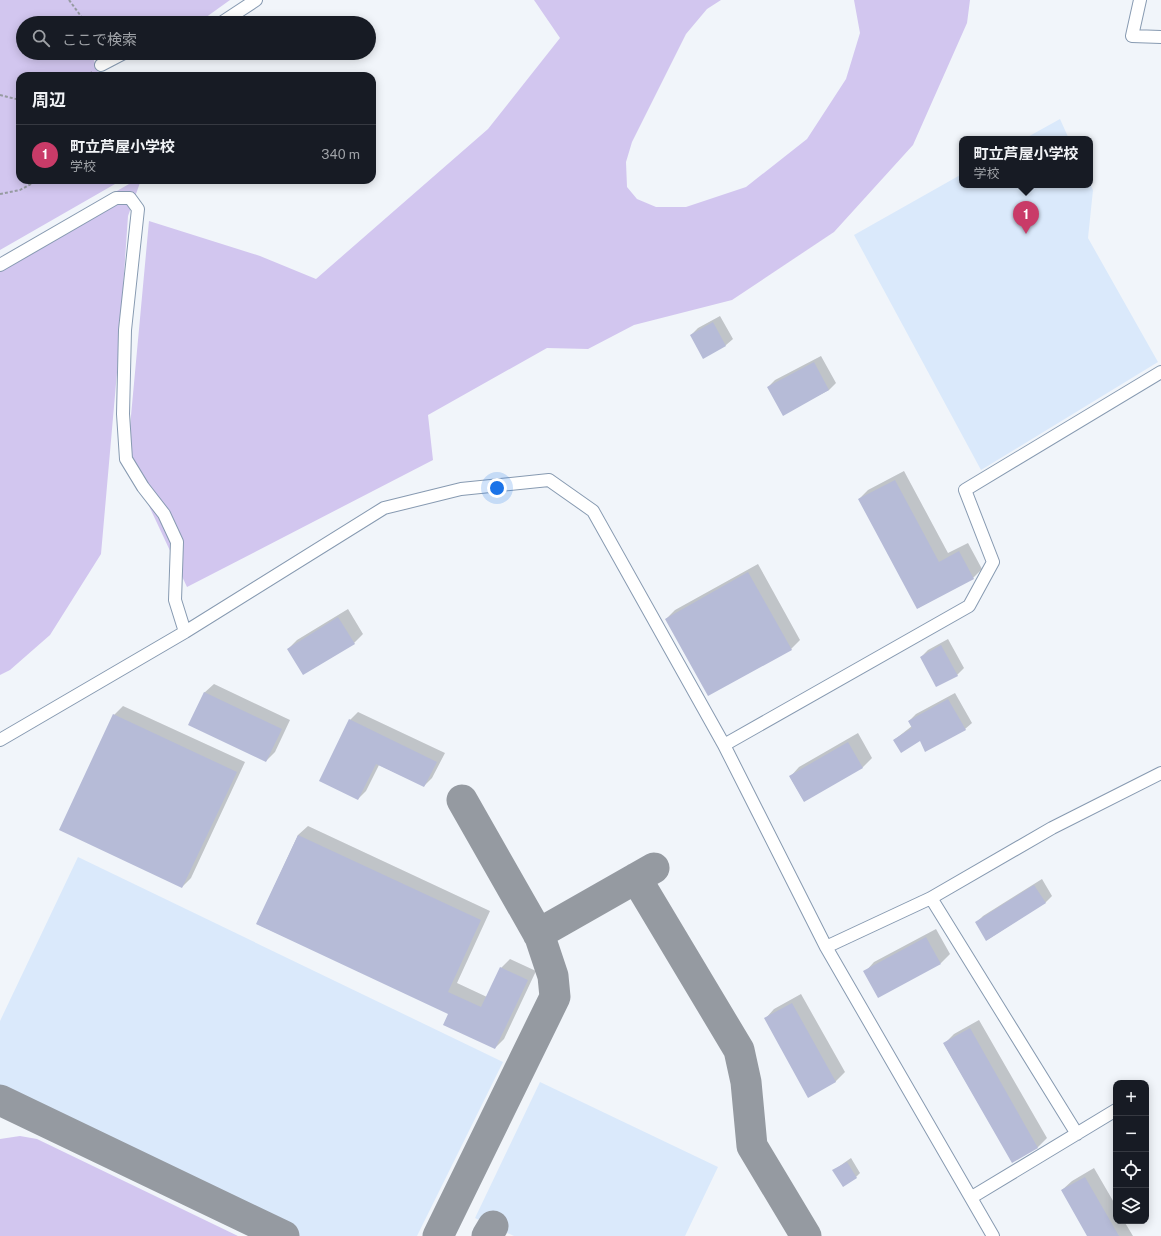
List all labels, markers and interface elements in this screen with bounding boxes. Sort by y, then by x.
search box [16,16,376,60]
icon: search [30,27,52,49]
text: ここで検索 [62,31,137,48]
text: 周辺 [32,90,66,110]
popup [959,136,1093,188]
text: 町立芦屋小学校 [70,138,175,155]
text: 町立芦屋小学校 [973,145,1079,162]
text: 1 [42,147,48,162]
text: 340 m [321,147,360,162]
text: 学校 [70,159,96,174]
text: 学校 [973,166,1000,181]
pin: 1 [1013,201,1039,234]
your location [487,478,507,498]
map controls [1113,1080,1149,1224]
button: + [1113,1080,1149,1116]
button: − [1113,1116,1149,1152]
button: locate [1113,1152,1149,1188]
button: layers [1113,1188,1149,1224]

